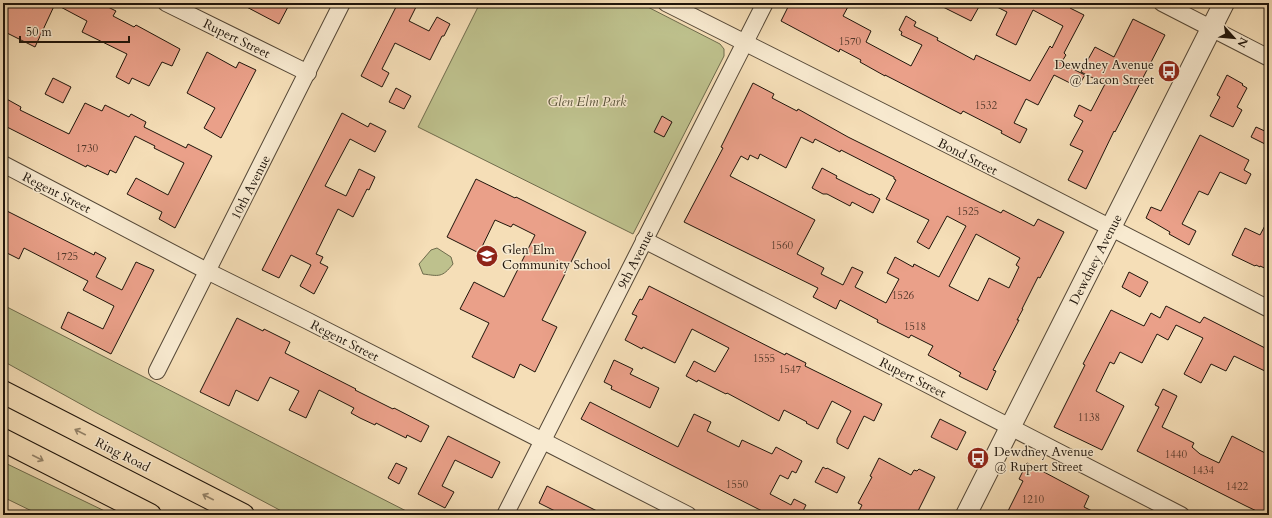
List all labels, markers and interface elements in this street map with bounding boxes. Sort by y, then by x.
street label: Rupert Street [200,15,273,63]
scale bar [20,18,129,44]
north arrow [1214,18,1254,58]
text: 50 m [26,24,53,40]
house number: 1570 [839,34,862,49]
text: N [1233,35,1251,50]
place label: Dewdney Avenue @ Lacon Street [1054,56,1154,89]
bus stop icon: Dewdney Avenue @ Lacon Street [1156,58,1182,84]
park label: Glen Elm Park [548,93,627,111]
house number: 1532 [975,98,998,113]
street label: Bond Street [935,134,1001,180]
house number: 1730 [76,141,99,156]
street label: 10th Avenue [227,152,275,223]
street label: Regent Street [19,168,94,218]
house number: 1525 [957,204,979,219]
street label: Dewdney Avenue [1065,211,1127,308]
street label: 9th Avenue [613,227,658,292]
house number: 1560 [771,238,794,253]
place label: Glen Elm Community School [502,241,611,274]
school or university icon: Glen Elm Community School [474,243,500,269]
house number: 1725 [56,249,78,264]
house number: 1526 [892,288,915,303]
street label: Regent Street [307,316,382,366]
house number: 1518 [904,319,926,334]
house number: 1555 [753,351,775,366]
street label: Rupert Street [876,353,949,402]
house number: 1547 [779,362,802,377]
house number: 1138 [1078,410,1100,425]
one-way arrow [75,427,87,435]
street label: Ring Road [92,433,153,476]
place label: Dewdney Avenue @ Rupert Street [994,443,1094,476]
bus stop icon: Dewdney Avenue @ Rupert Street [965,445,991,471]
house number: 1440 [1165,447,1188,462]
one-way arrow [32,455,44,462]
house number: 1434 [1192,463,1215,478]
house number: 1550 [726,477,749,492]
house number: 1422 [1226,479,1249,494]
house number: 1210 [1022,492,1045,507]
one-way arrow [203,493,215,500]

